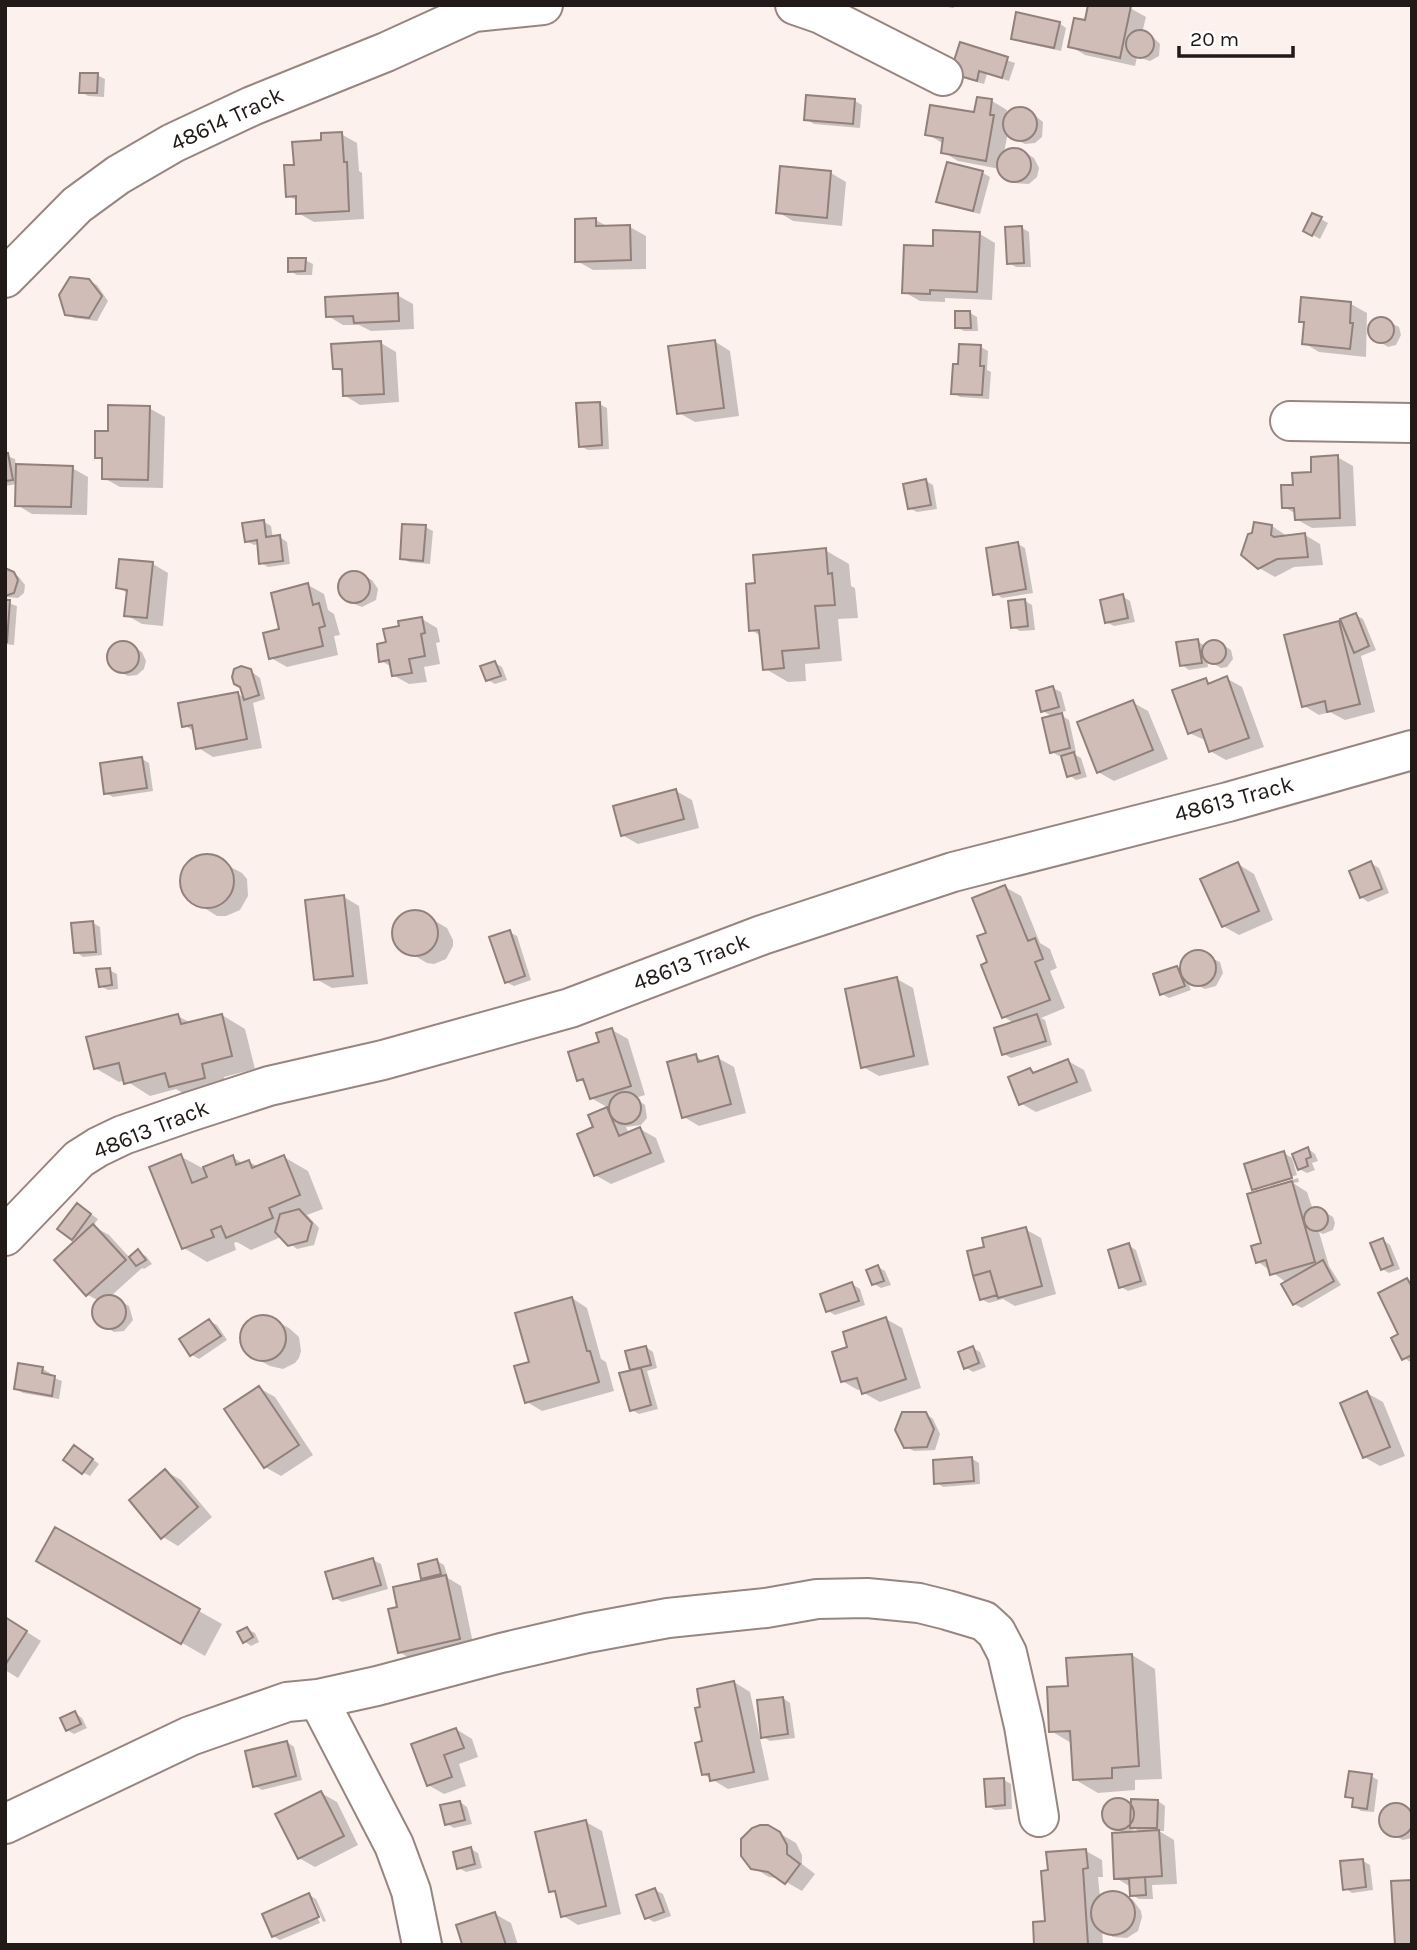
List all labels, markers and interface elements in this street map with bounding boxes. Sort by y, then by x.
scale bar [1179,14,1293,58]
text: 20 m [1190,27,1239,51]
street label: 48614 Track [166,81,288,157]
street label: 48613 Track [1171,770,1297,828]
street label: 48613 Track [629,927,753,997]
street label: 48613 Track [89,1094,213,1164]

